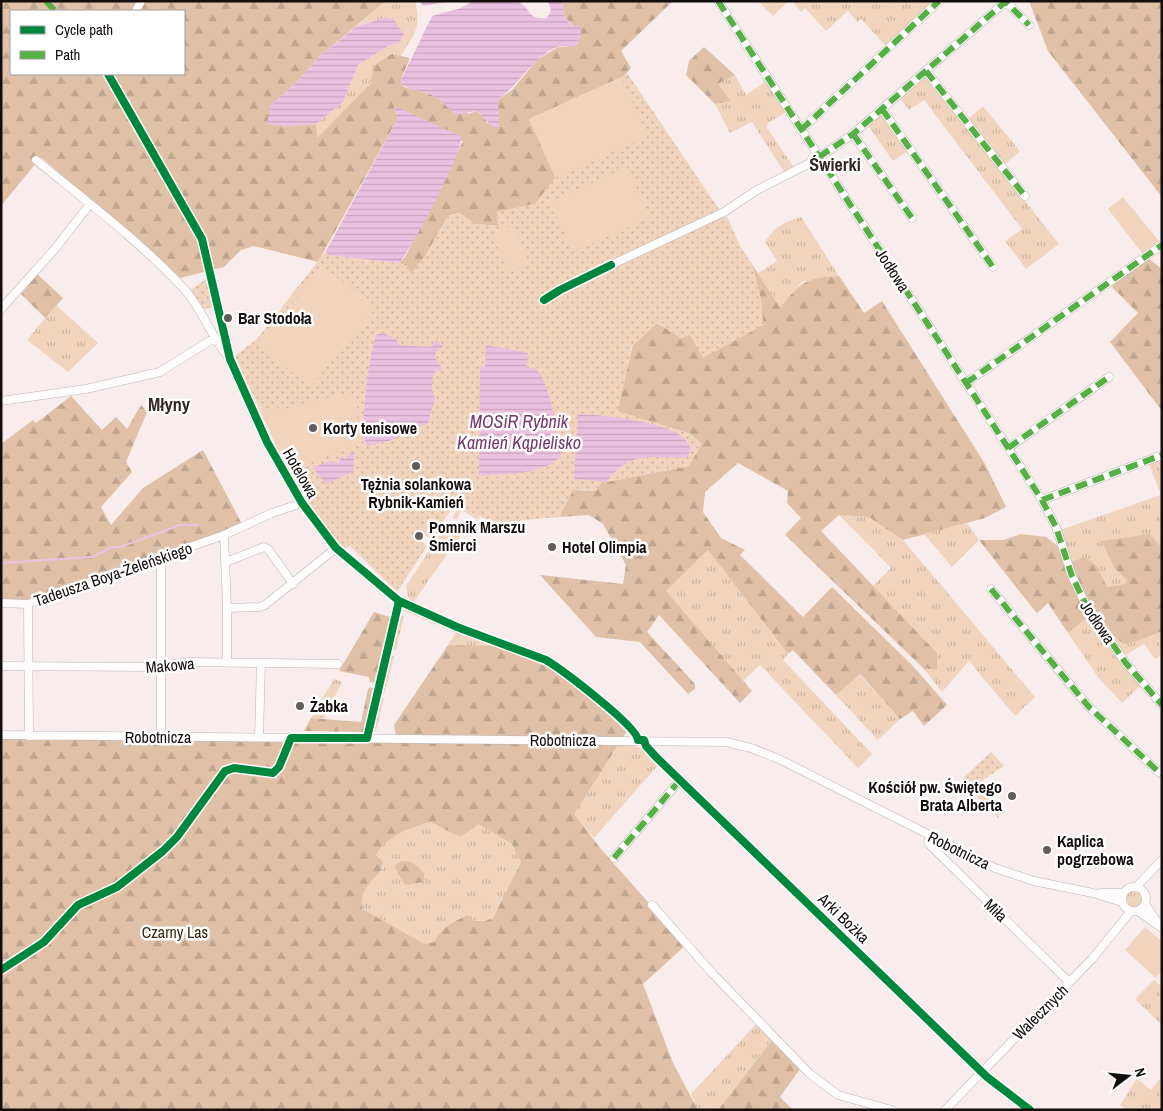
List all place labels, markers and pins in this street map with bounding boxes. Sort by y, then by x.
place label: Bar Stodoła [238,307,312,329]
marker: Bar Stodoła [222,312,234,324]
place label: Korty tenisowe [323,417,417,439]
marker: Korty tenisowe [307,422,319,434]
marker: Tężnia solankowa Rybnik-Kamień [410,460,422,472]
place label: Tężnia solankowa Rybnik-Kamień [361,473,472,513]
place label: Pomnik Marszu Śmierci [429,516,525,556]
marker: Pomnik Marszu Śmierci [413,530,425,542]
place label: Hotel Olimpia [562,536,647,558]
marker: Hotel Olimpia [546,541,558,553]
place label: Żabka [310,695,349,717]
marker: Żabka [294,700,306,712]
place label: Kościół pw. Świętego Brata Alberta [868,776,1003,816]
marker: Kościół pw. Świętego Brata Alberta [1006,790,1018,802]
place label: Kaplica pogrzebowa [1057,830,1134,870]
marker: Kaplica pogrzebowa [1041,844,1053,856]

